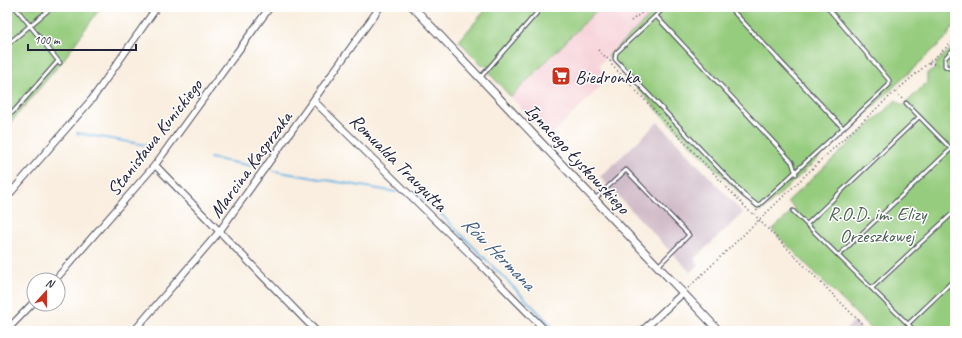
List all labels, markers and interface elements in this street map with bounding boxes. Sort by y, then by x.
scale bar [28,26,136,52]
text: 100 m [34,32,61,48]
supermarket icon: Biedronka [550,65,572,87]
place label: Biedronka [575,65,641,89]
street label: Stanisława Kunickiego [102,73,209,201]
street label: Ignacego Łyskowskiego [520,98,636,220]
street label: Marcina Kasprzaka [204,105,299,223]
street label: Romualda Traugutta [344,109,453,218]
park label: R.O.D. im. Elizy Orzeszkowej [828,202,928,248]
water label: Rów Hermana [456,211,543,298]
north arrow [26,272,66,312]
text: N [44,275,57,291]

